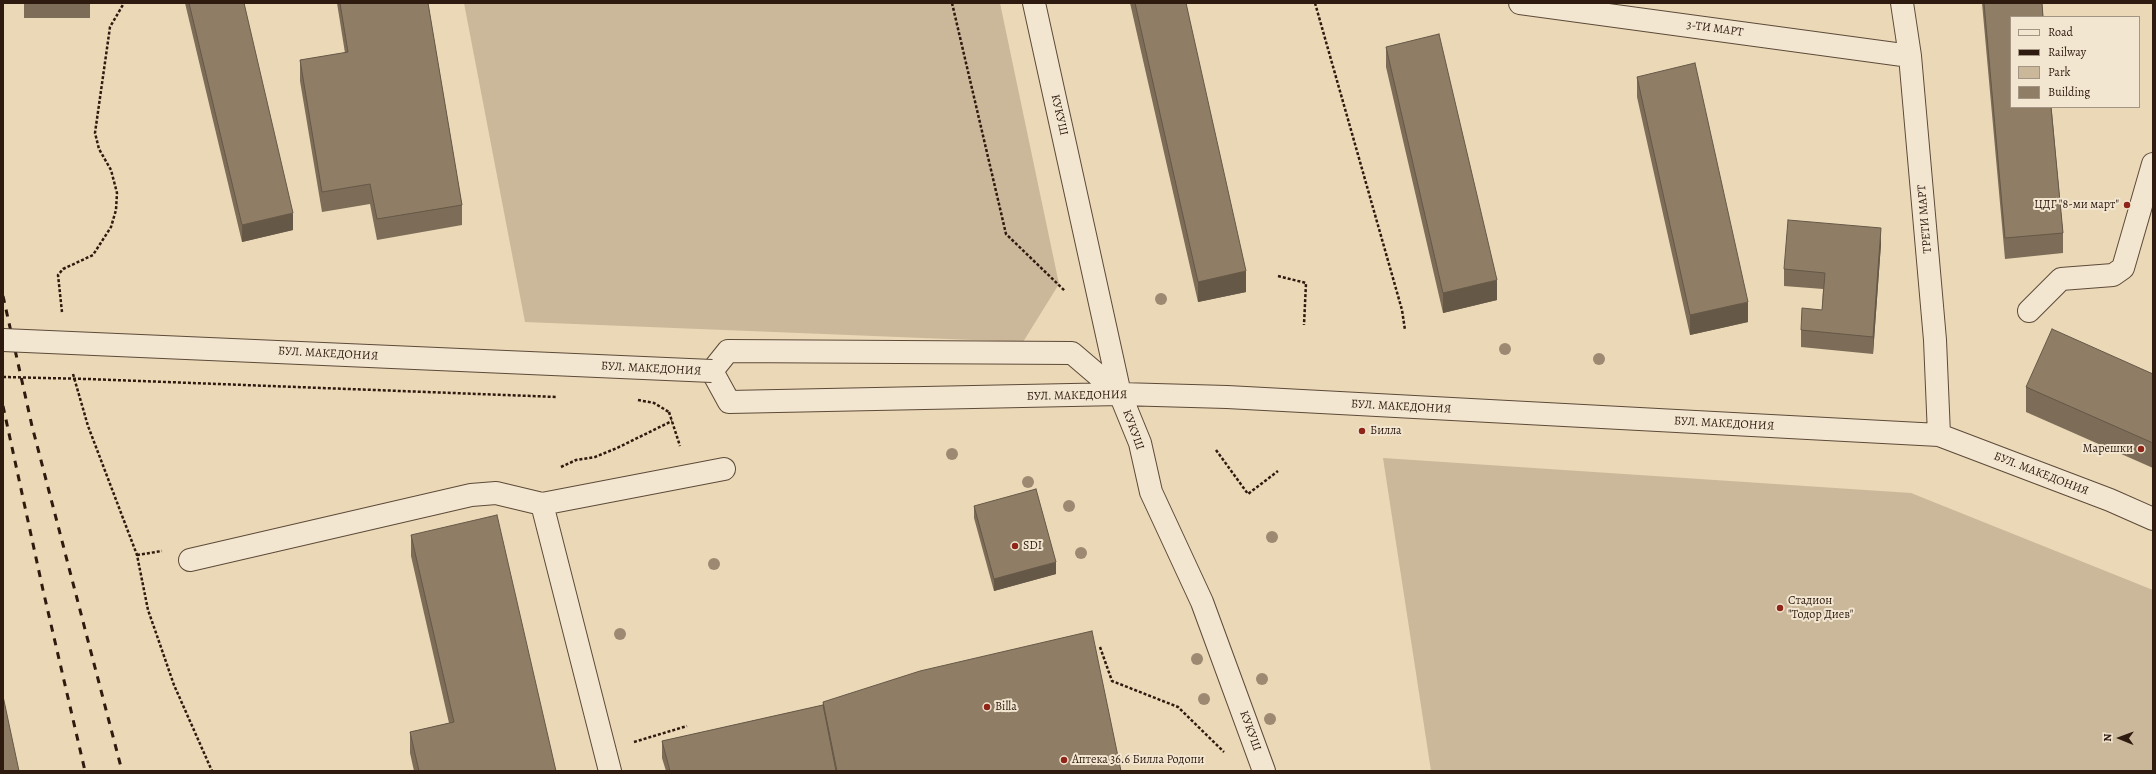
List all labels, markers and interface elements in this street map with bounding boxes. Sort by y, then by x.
legend [2010,16,2140,108]
street label: 3-ТИ МАРТ [1686,18,1744,40]
text: Road [2048,24,2073,40]
text: Railway [2048,44,2086,60]
text: Park [2048,64,2071,80]
text: Building [2048,84,2090,100]
street label: КУКУШ [1047,93,1071,137]
street label: ТРЕТИ МАРТ [1915,184,1935,254]
place label: ЦДГ "8-ми март" [2034,198,2119,212]
marker: ЦДГ "8-ми март" [2122,200,2132,210]
street label: БУЛ. МАКЕДОНИЯ [277,344,379,364]
street label: БУЛ. МАКЕДОНИЯ [600,359,702,379]
street label: БУЛ. МАКЕДОНИЯ [1027,388,1127,404]
street label: БУЛ. МАКЕДОНИЯ [1350,397,1452,417]
street label: КУКУШ [1119,408,1147,452]
street label: БУЛ. МАКЕДОНИЯ [1673,414,1775,434]
place label: Билла [1370,424,1402,438]
marker: Билла [1357,426,1367,436]
place label: Марешки [2083,442,2133,456]
marker: Марешки [2136,444,2146,454]
street label: БУЛ. МАКЕДОНИЯ [1992,449,2090,499]
place label: SDI [1023,539,1042,553]
marker: SDI [1010,541,1020,551]
place label: Стадион "Тодор Диев" [1788,594,1853,622]
marker: Стадион "Тодор Диев" [1775,603,1785,613]
place label: Billa [995,700,1017,714]
marker: Billa [982,702,992,712]
street label: КУКУШ [1236,709,1264,753]
north arrow [2100,718,2140,758]
text: N [2100,734,2115,742]
place label: Аптека 36.6 Билла Родопи [1072,753,1204,767]
marker: Аптека 36.6 Билла Родопи [1059,755,1069,765]

